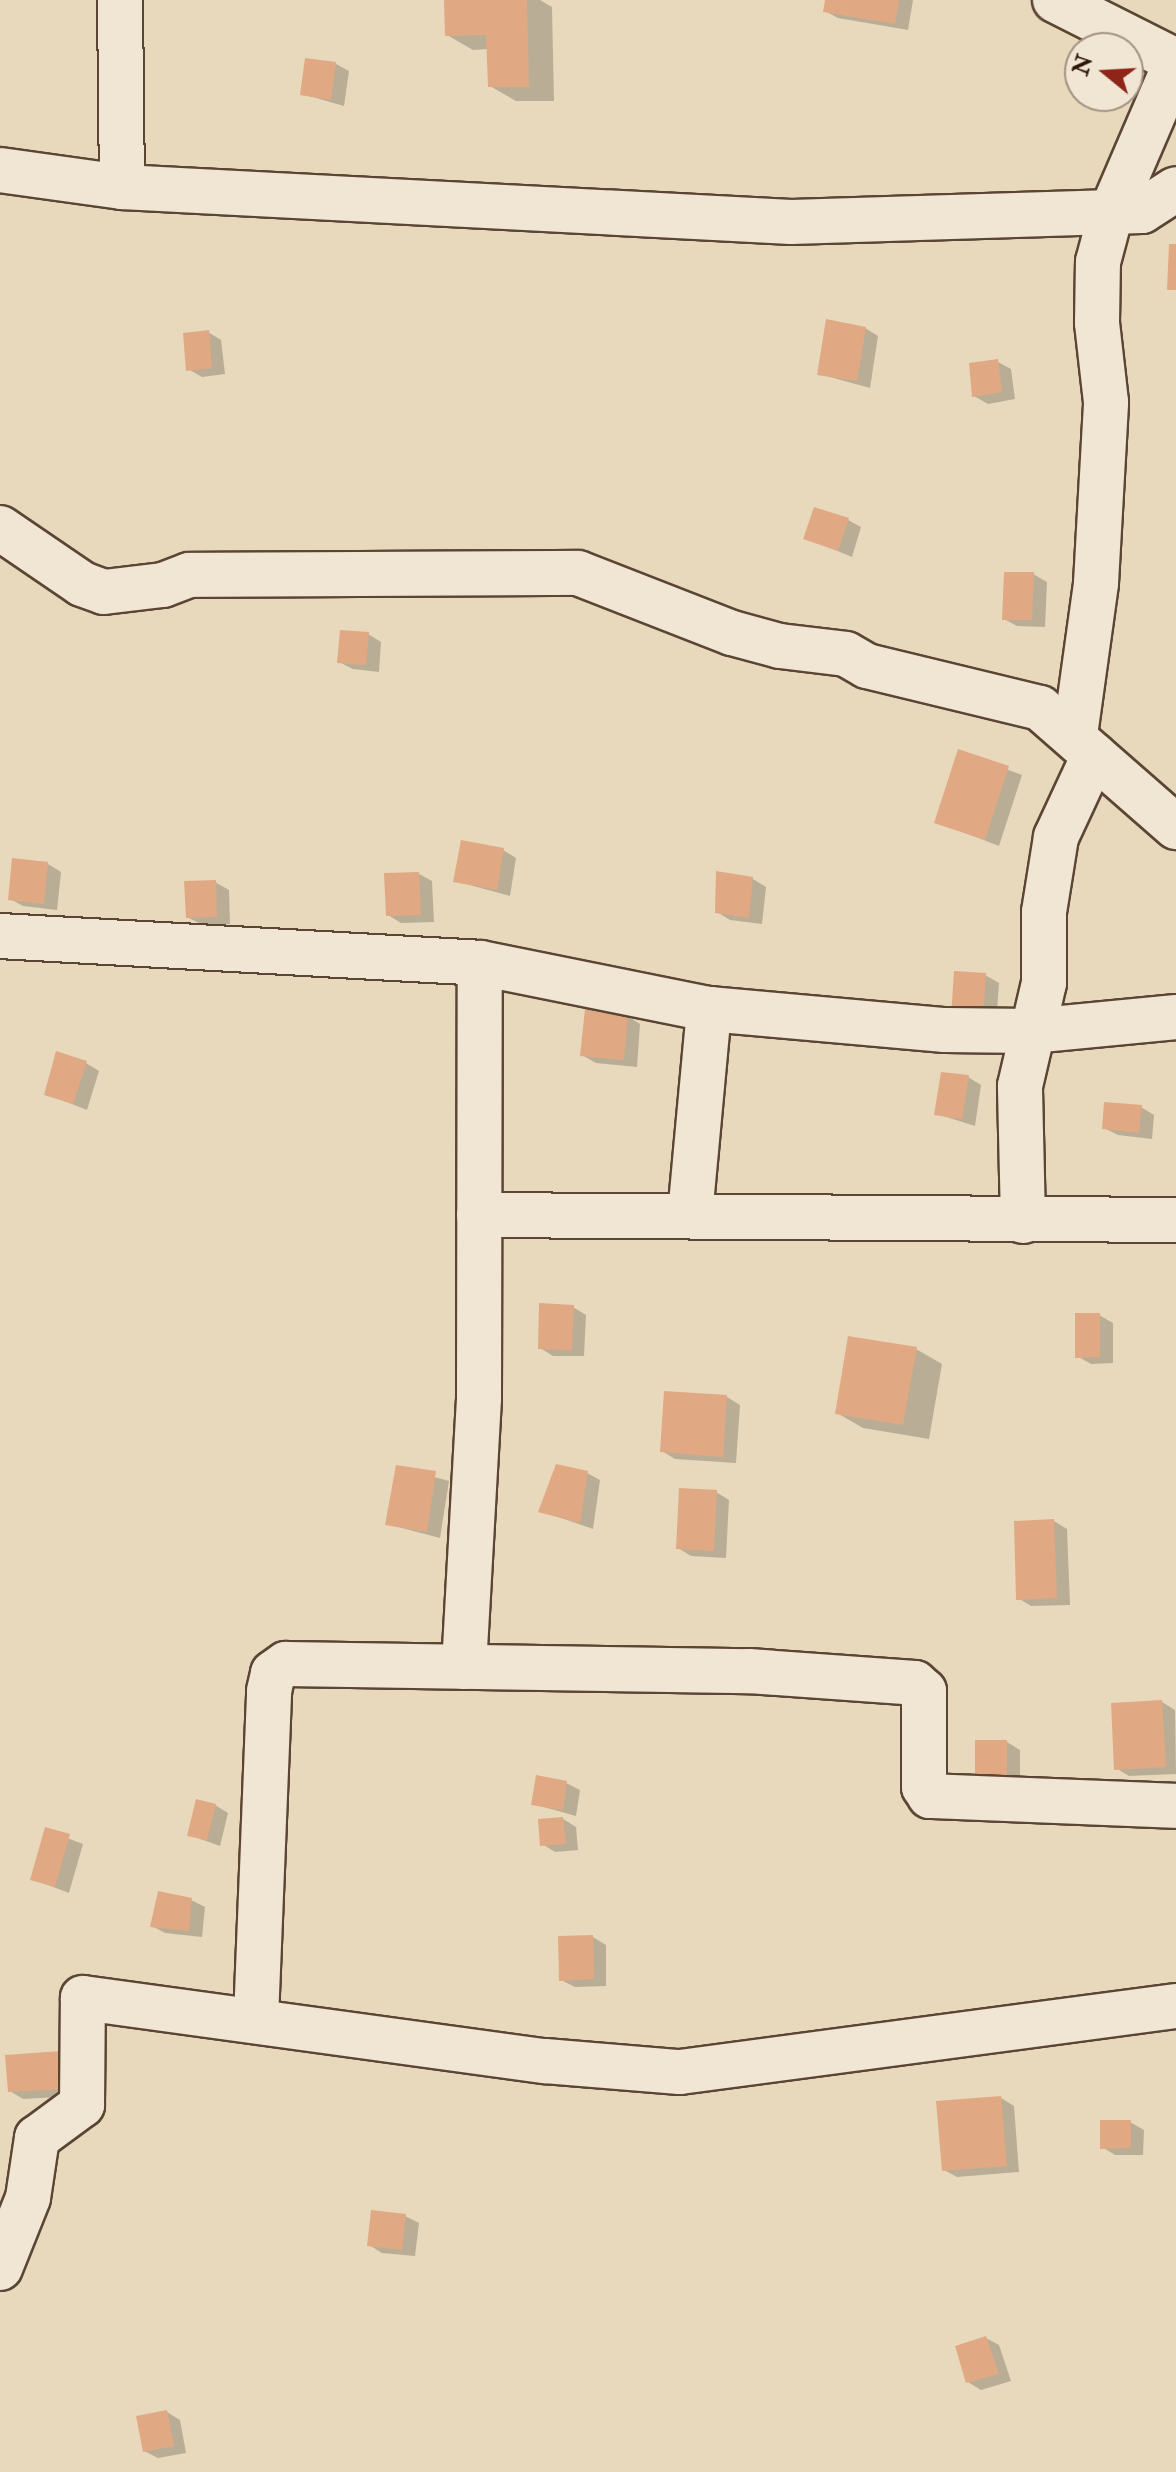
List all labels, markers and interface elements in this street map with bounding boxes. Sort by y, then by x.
north arrow [1064,32,1144,112]
text: N [1067,52,1099,79]

